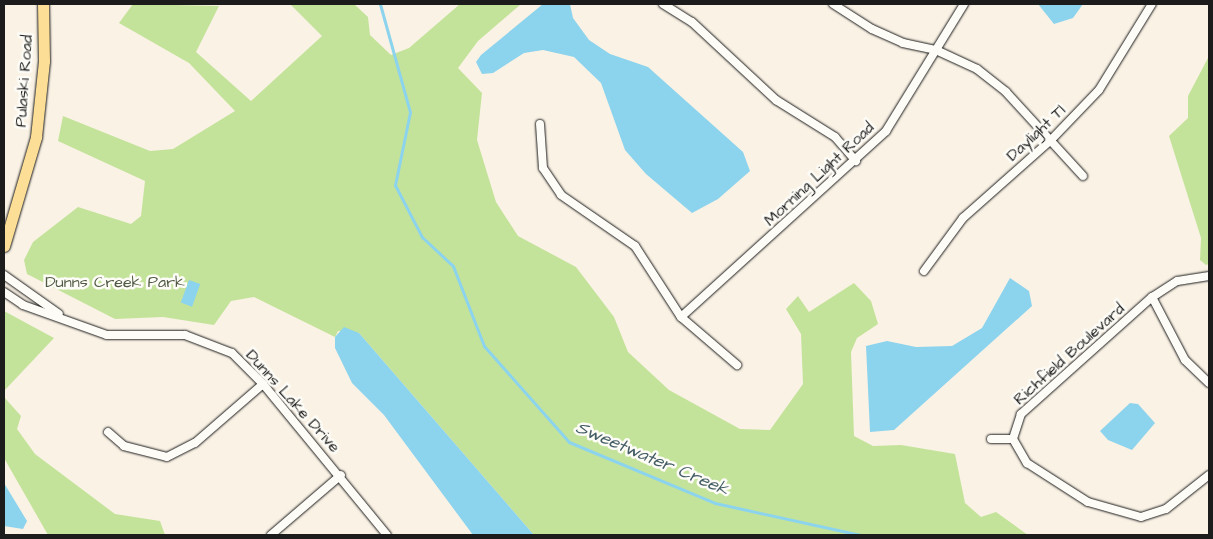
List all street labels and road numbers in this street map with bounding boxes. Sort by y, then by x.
street label: Pulaski Road [11,34,37,128]
street label: Daylight Tl [1002,101,1070,165]
street label: Morning Light Road [760,118,878,230]
street label: Richfield Boulevard [1010,299,1128,409]
street label: Dunns Lake Drive [242,346,344,456]

